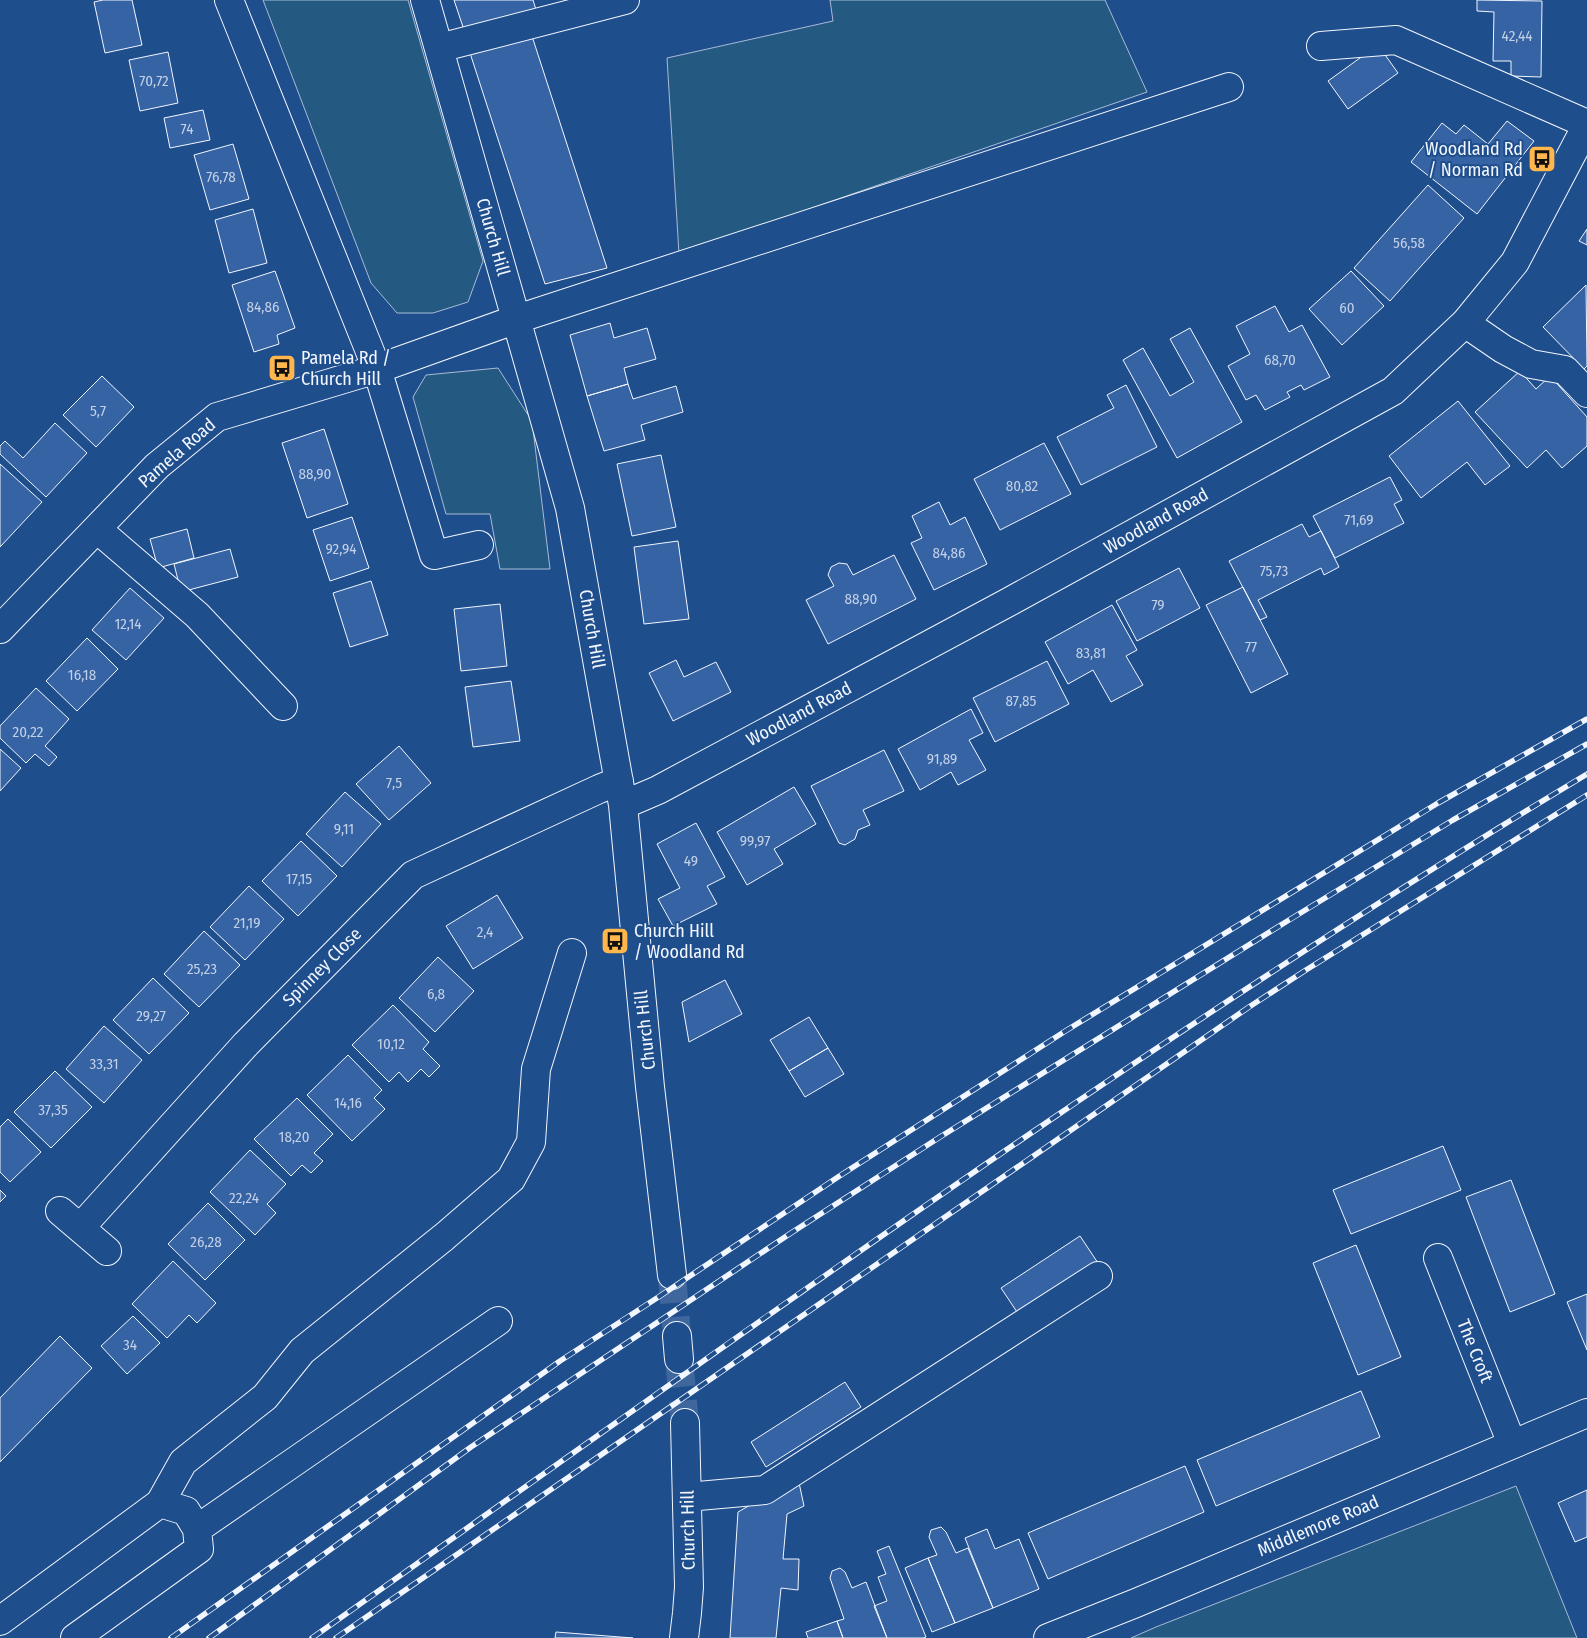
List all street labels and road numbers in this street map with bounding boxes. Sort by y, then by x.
street label: Church Hill [471,196,515,279]
street label: Pamela Road [134,414,220,492]
street label: Woodland Road [1100,483,1212,559]
street label: Church Hill [574,588,610,671]
street label: Woodland Road [743,677,855,751]
street label: Spinney Close [278,923,366,1011]
street label: Church Hill [630,989,660,1071]
street label: The Croft [1452,1316,1498,1386]
street label: Church Hill [676,1490,700,1570]
street label: Middlemore Road [1254,1491,1382,1561]

